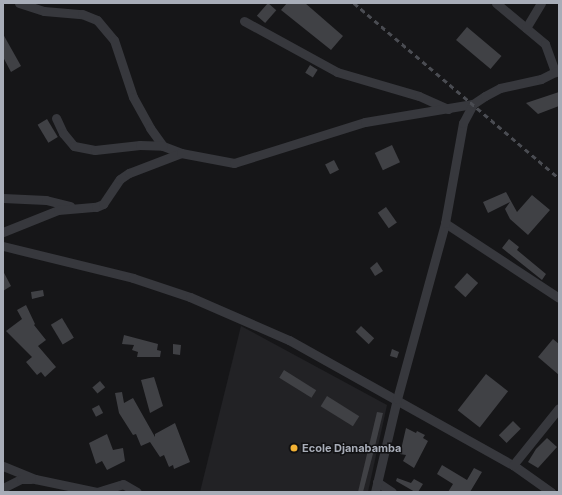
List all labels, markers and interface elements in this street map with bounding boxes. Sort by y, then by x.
place label: Ecole Djanabamba [302,441,401,455]
marker: Ecole Djanabamba [289,443,299,453]

